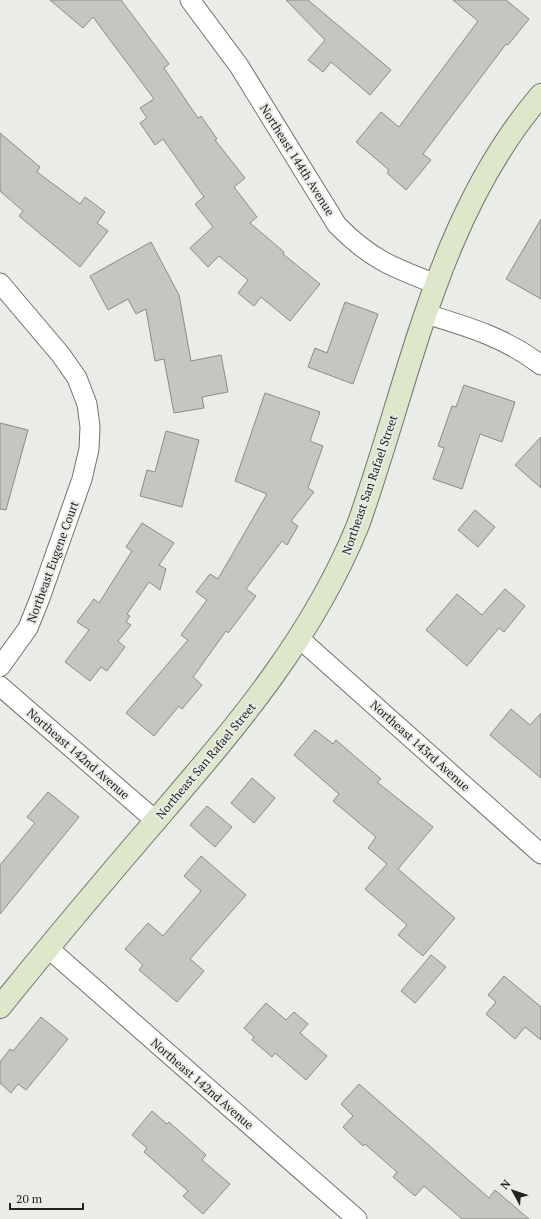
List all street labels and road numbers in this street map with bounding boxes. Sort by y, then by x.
street label: Northeast 144th Avenue [257,101,338,218]
street label: Northeast San Rafael Street [338,412,401,557]
street label: Northeast Eugene Court [24,498,82,625]
street label: Northeast 143rd Avenue [368,697,473,794]
street label: Northeast San Rafael Street [153,699,259,822]
street label: Northeast 142nd Avenue [24,705,133,802]
street label: Northeast 142nd Avenue [148,1035,257,1132]

